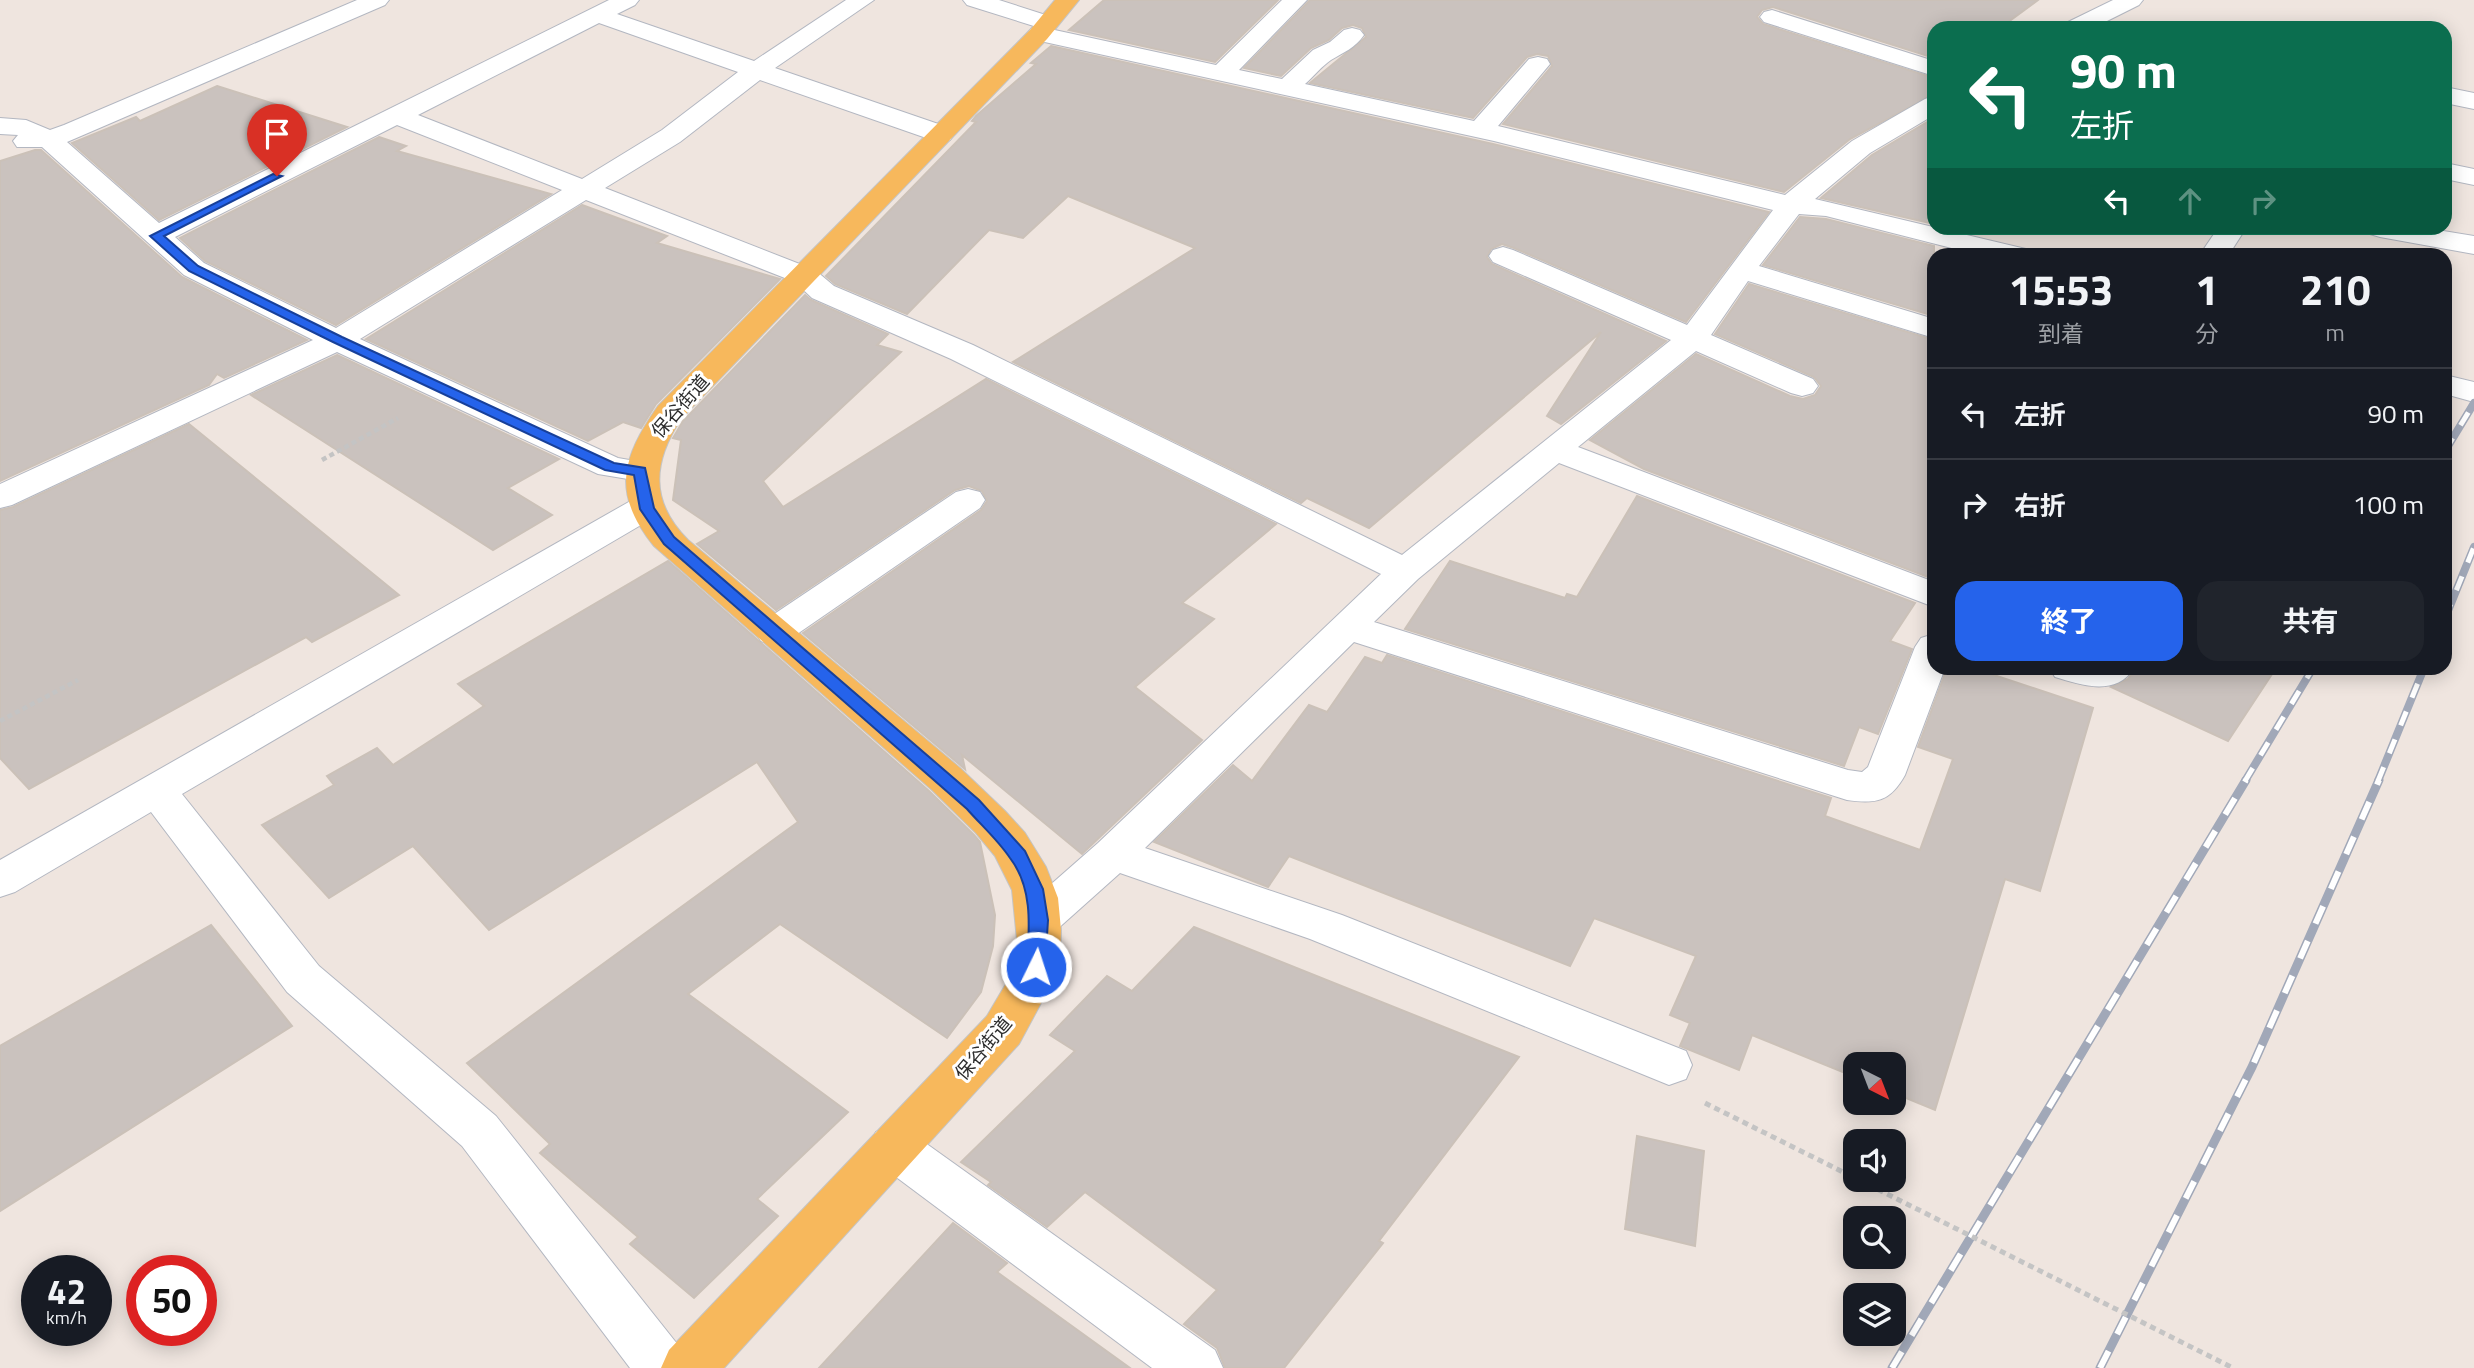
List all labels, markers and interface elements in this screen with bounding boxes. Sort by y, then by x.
text: 90 m [2070,32,2177,107]
icon: left [1955,49,2046,140]
text: 左折 [2070,101,2134,149]
pin [247,104,307,176]
icon: arrive [258,115,296,153]
icon: left [2098,182,2136,220]
icon: ahead [2171,182,2209,220]
icon: right [2244,182,2282,220]
text: 15:53 [2009,257,2113,321]
text: 1 [2195,257,2218,321]
text: 210 [2300,257,2370,321]
text: m [2326,315,2345,350]
text: 到着 [2038,316,2084,351]
text: 分 [2195,316,2218,351]
street label: 保谷街道 [644,367,716,444]
text: 90 m [2367,394,2424,433]
icon: left [1955,395,1993,433]
text: 左折 [2014,395,2066,434]
text: 100 m [2353,485,2424,524]
icon: right [1955,486,1993,524]
text: 右折 [2014,486,2066,525]
button: 終了 [1955,581,2183,661]
button: 共有 [2197,581,2424,661]
position arrow [999,930,1073,1004]
street label: 保谷街道 [947,1009,1018,1086]
north arrow [1843,1052,1906,1115]
map controls [1843,1052,1906,1346]
button: sound [1843,1129,1906,1192]
button: search [1843,1206,1906,1269]
speed limit sign: 50 [126,1255,217,1346]
text: 42 [47,1264,86,1318]
button: layers [1843,1283,1906,1346]
text: km/h [46,1304,87,1331]

